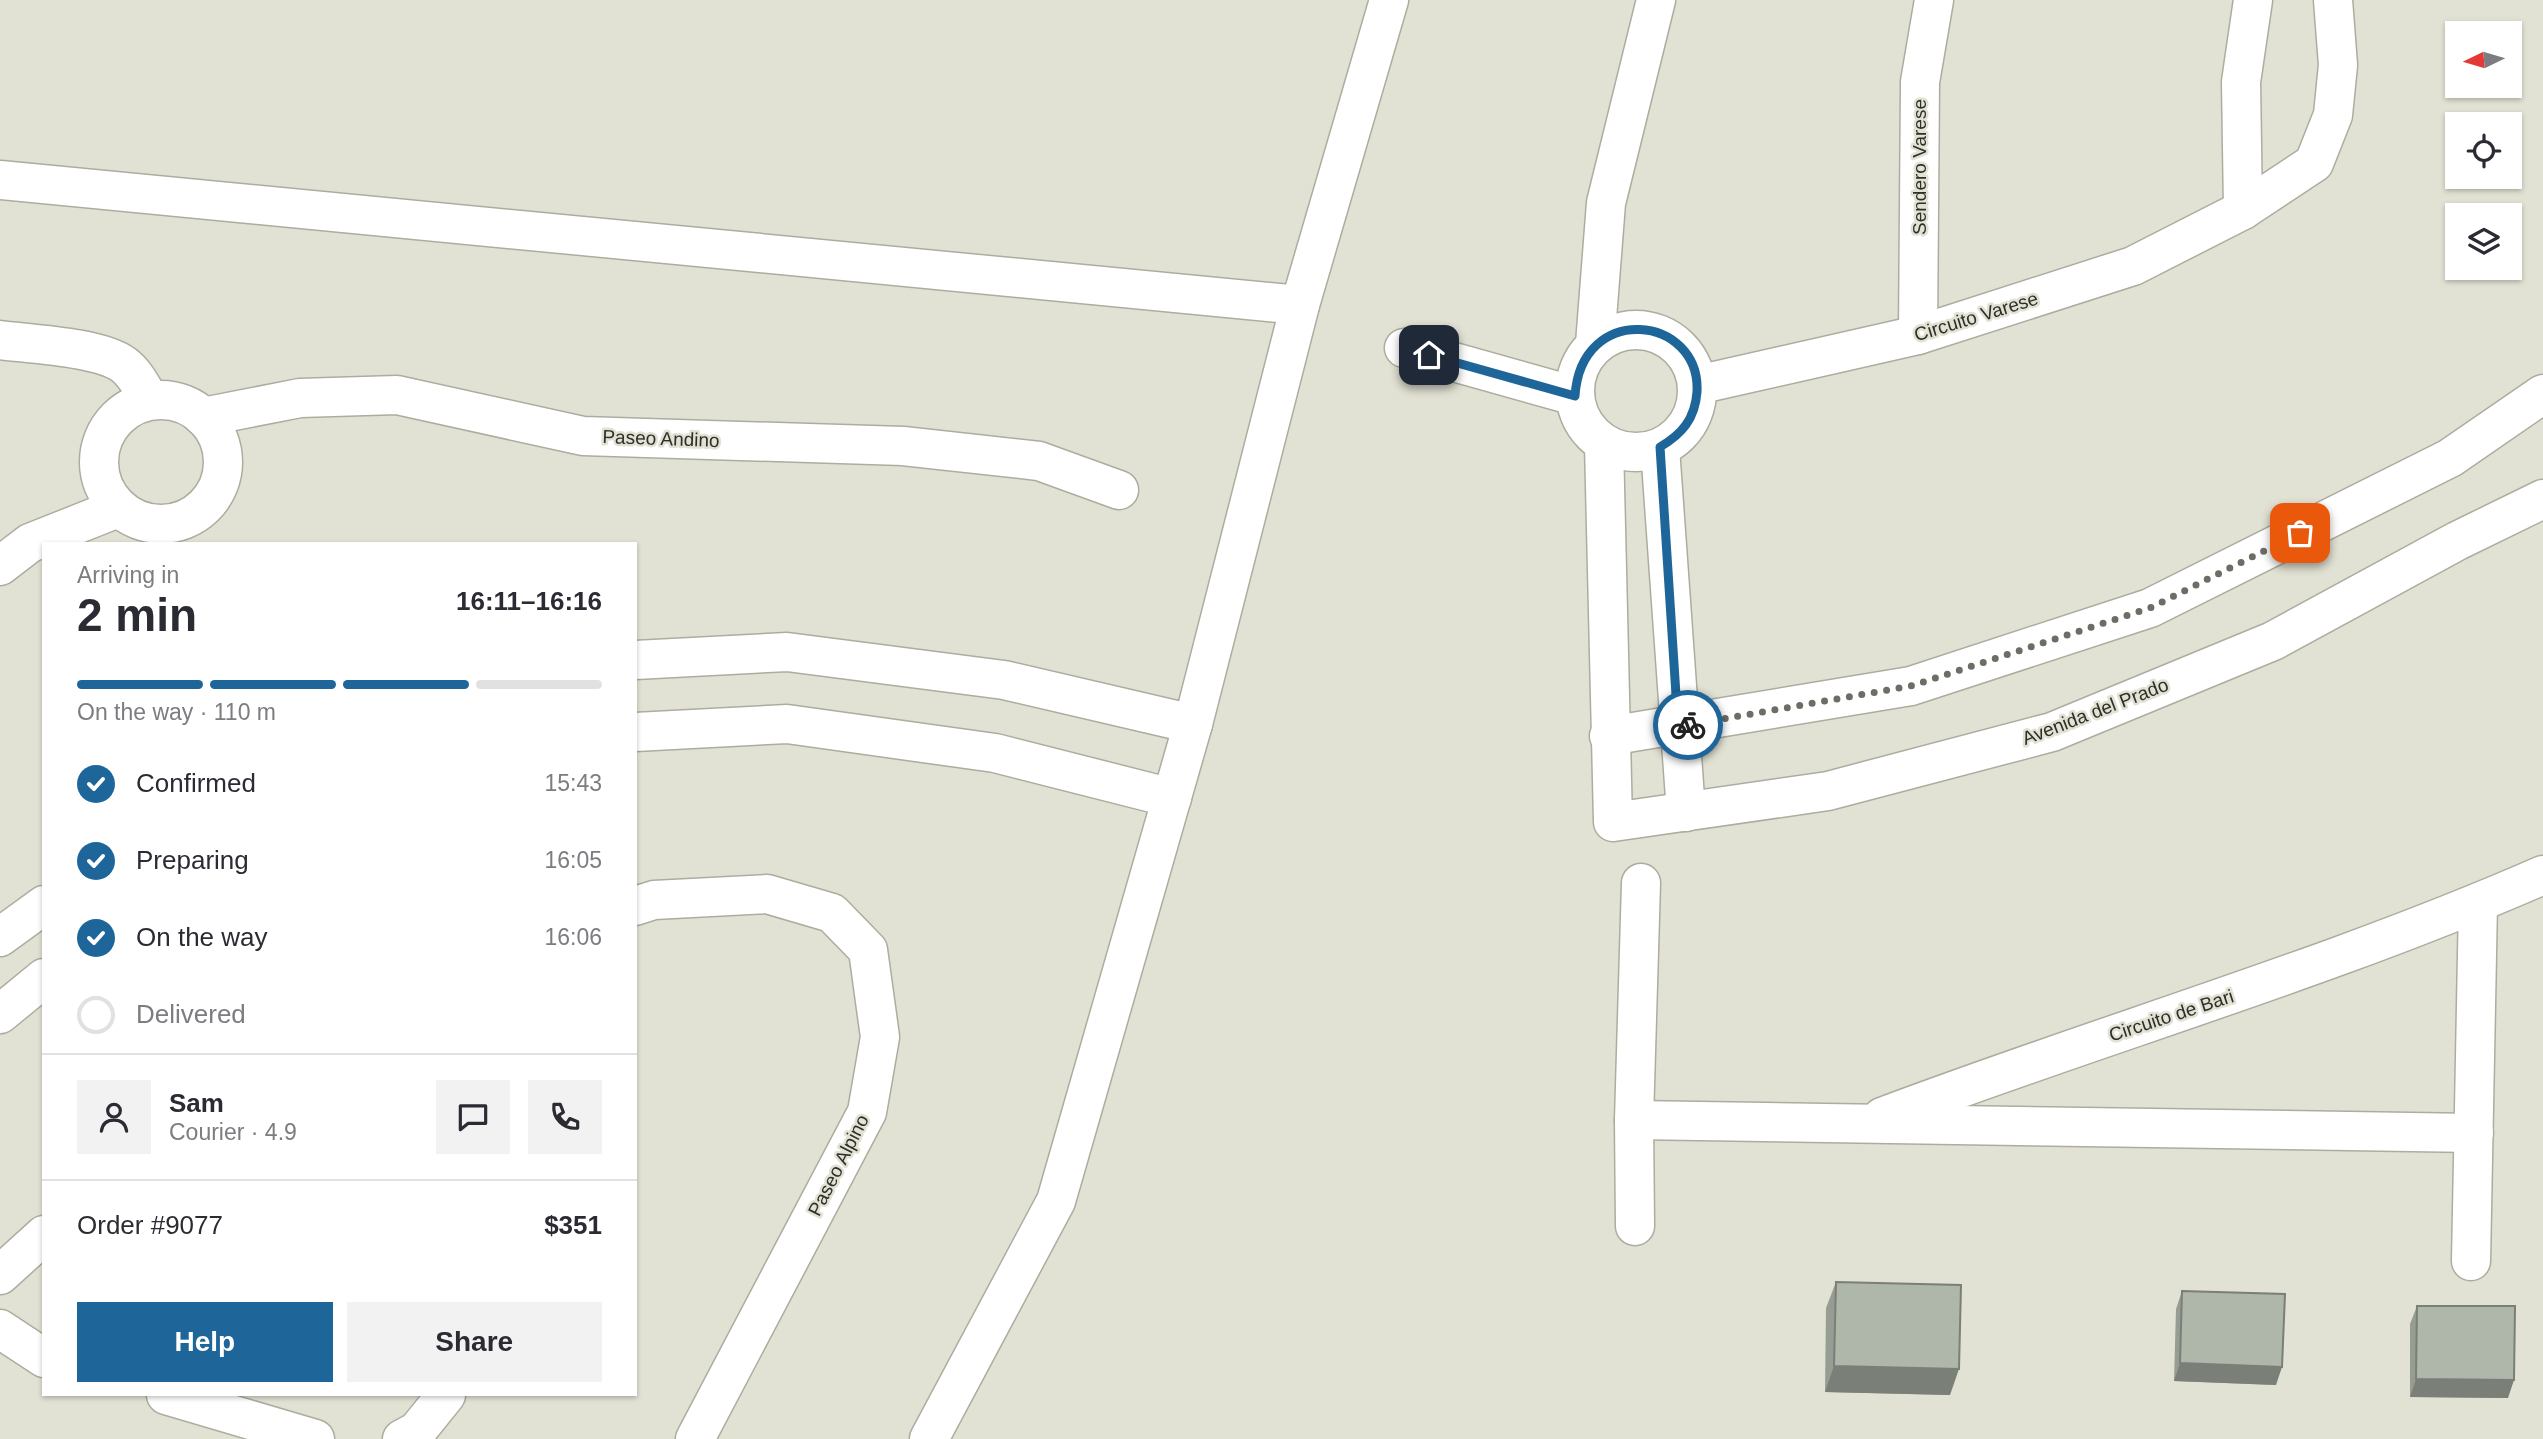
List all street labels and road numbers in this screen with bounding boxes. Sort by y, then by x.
street label: Sendero Varese [1909,99,1930,235]
street label: Circuito Varese [1912,288,2041,345]
street label: Paseo Andino [602,426,720,451]
street label: Avenida del Prado [2019,674,2171,749]
street label: Circuito de Bari [2106,985,2236,1046]
street label: Paseo Alpino [804,1111,873,1219]

